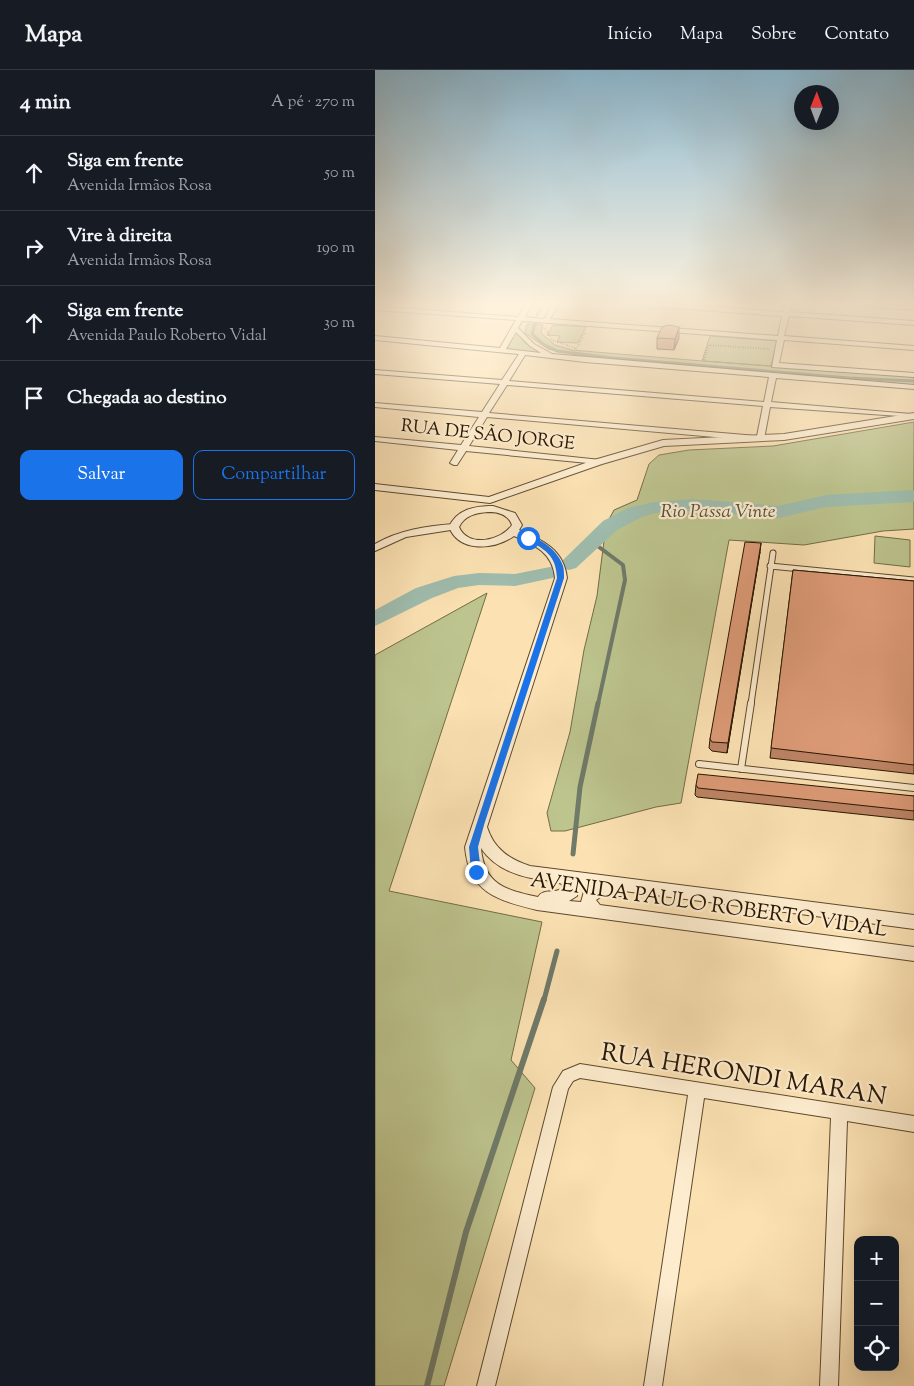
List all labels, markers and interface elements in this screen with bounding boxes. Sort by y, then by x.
text: Mapa [25,18,82,52]
text: Início [607,22,652,48]
text: Mapa [680,22,723,48]
text: Sobre [751,22,796,48]
text: Contato [824,22,889,48]
north arrow [794,85,839,130]
text: 4 min [20,88,71,118]
text: A pé · 270 m [271,91,355,114]
text: Siga em frente [67,148,183,175]
icon: ahead [20,159,48,187]
text: 50 m [324,162,355,185]
text: Avenida Irmãos Rosa [67,175,212,198]
text: Vire à direita [67,223,172,250]
icon: right [20,234,48,262]
text: 190 m [317,237,355,260]
text: Avenida Irmãos Rosa [67,250,212,273]
text: Siga em frente [67,298,183,325]
icon: ahead [20,309,48,337]
text: 30 m [324,312,355,335]
text: Avenida Paulo Roberto Vidal [67,325,267,348]
icon: arrive [20,384,48,412]
text: Chegada ao destino [67,385,227,412]
street label: RUA DE SÃO JORGE [400,414,576,458]
button: Salvar [20,450,183,500]
button: Compartilhar [193,450,355,500]
water label: Rio Passa Vinte [660,499,776,526]
route start [517,527,540,550]
route end [465,861,488,884]
street label: AVENIDA PAULO ROBERTO VIDAL [528,866,889,946]
street label: RUA HERONDI MARAN [598,1036,889,1116]
map controls [854,1236,899,1371]
button: + [854,1236,899,1281]
button: − [854,1281,899,1326]
button: locate [854,1326,899,1371]

